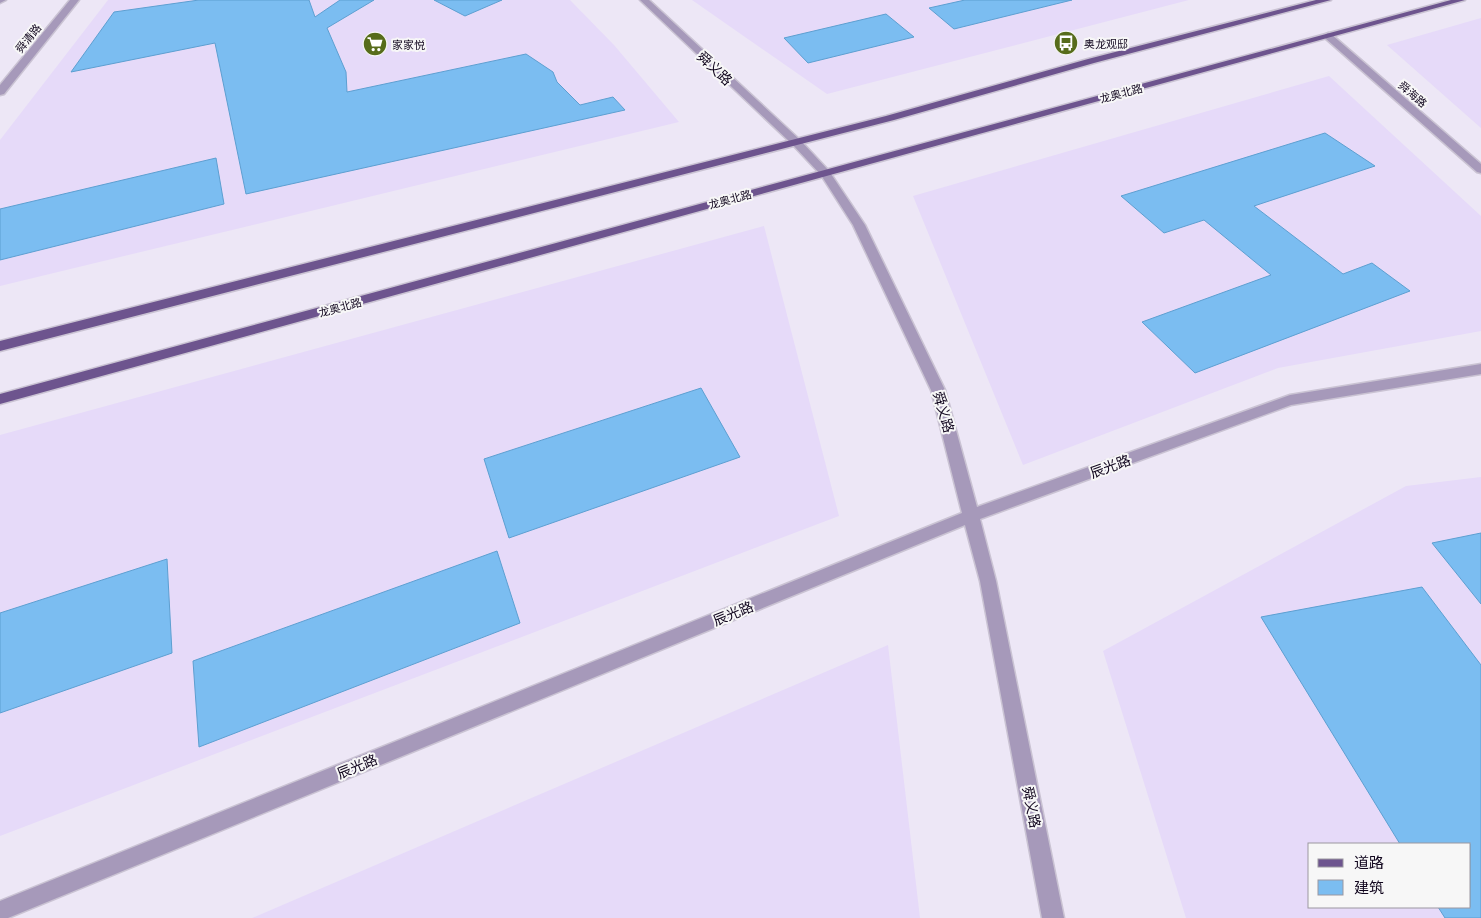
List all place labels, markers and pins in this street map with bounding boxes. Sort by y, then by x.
bus stop icon: 奥龙观邸 [1053,30,1079,56]
supermarket icon: 家家悦 [362,31,388,57]
place label: 奥龙观邸 [1084,37,1128,50]
place label: 家家悦 [392,38,425,51]

